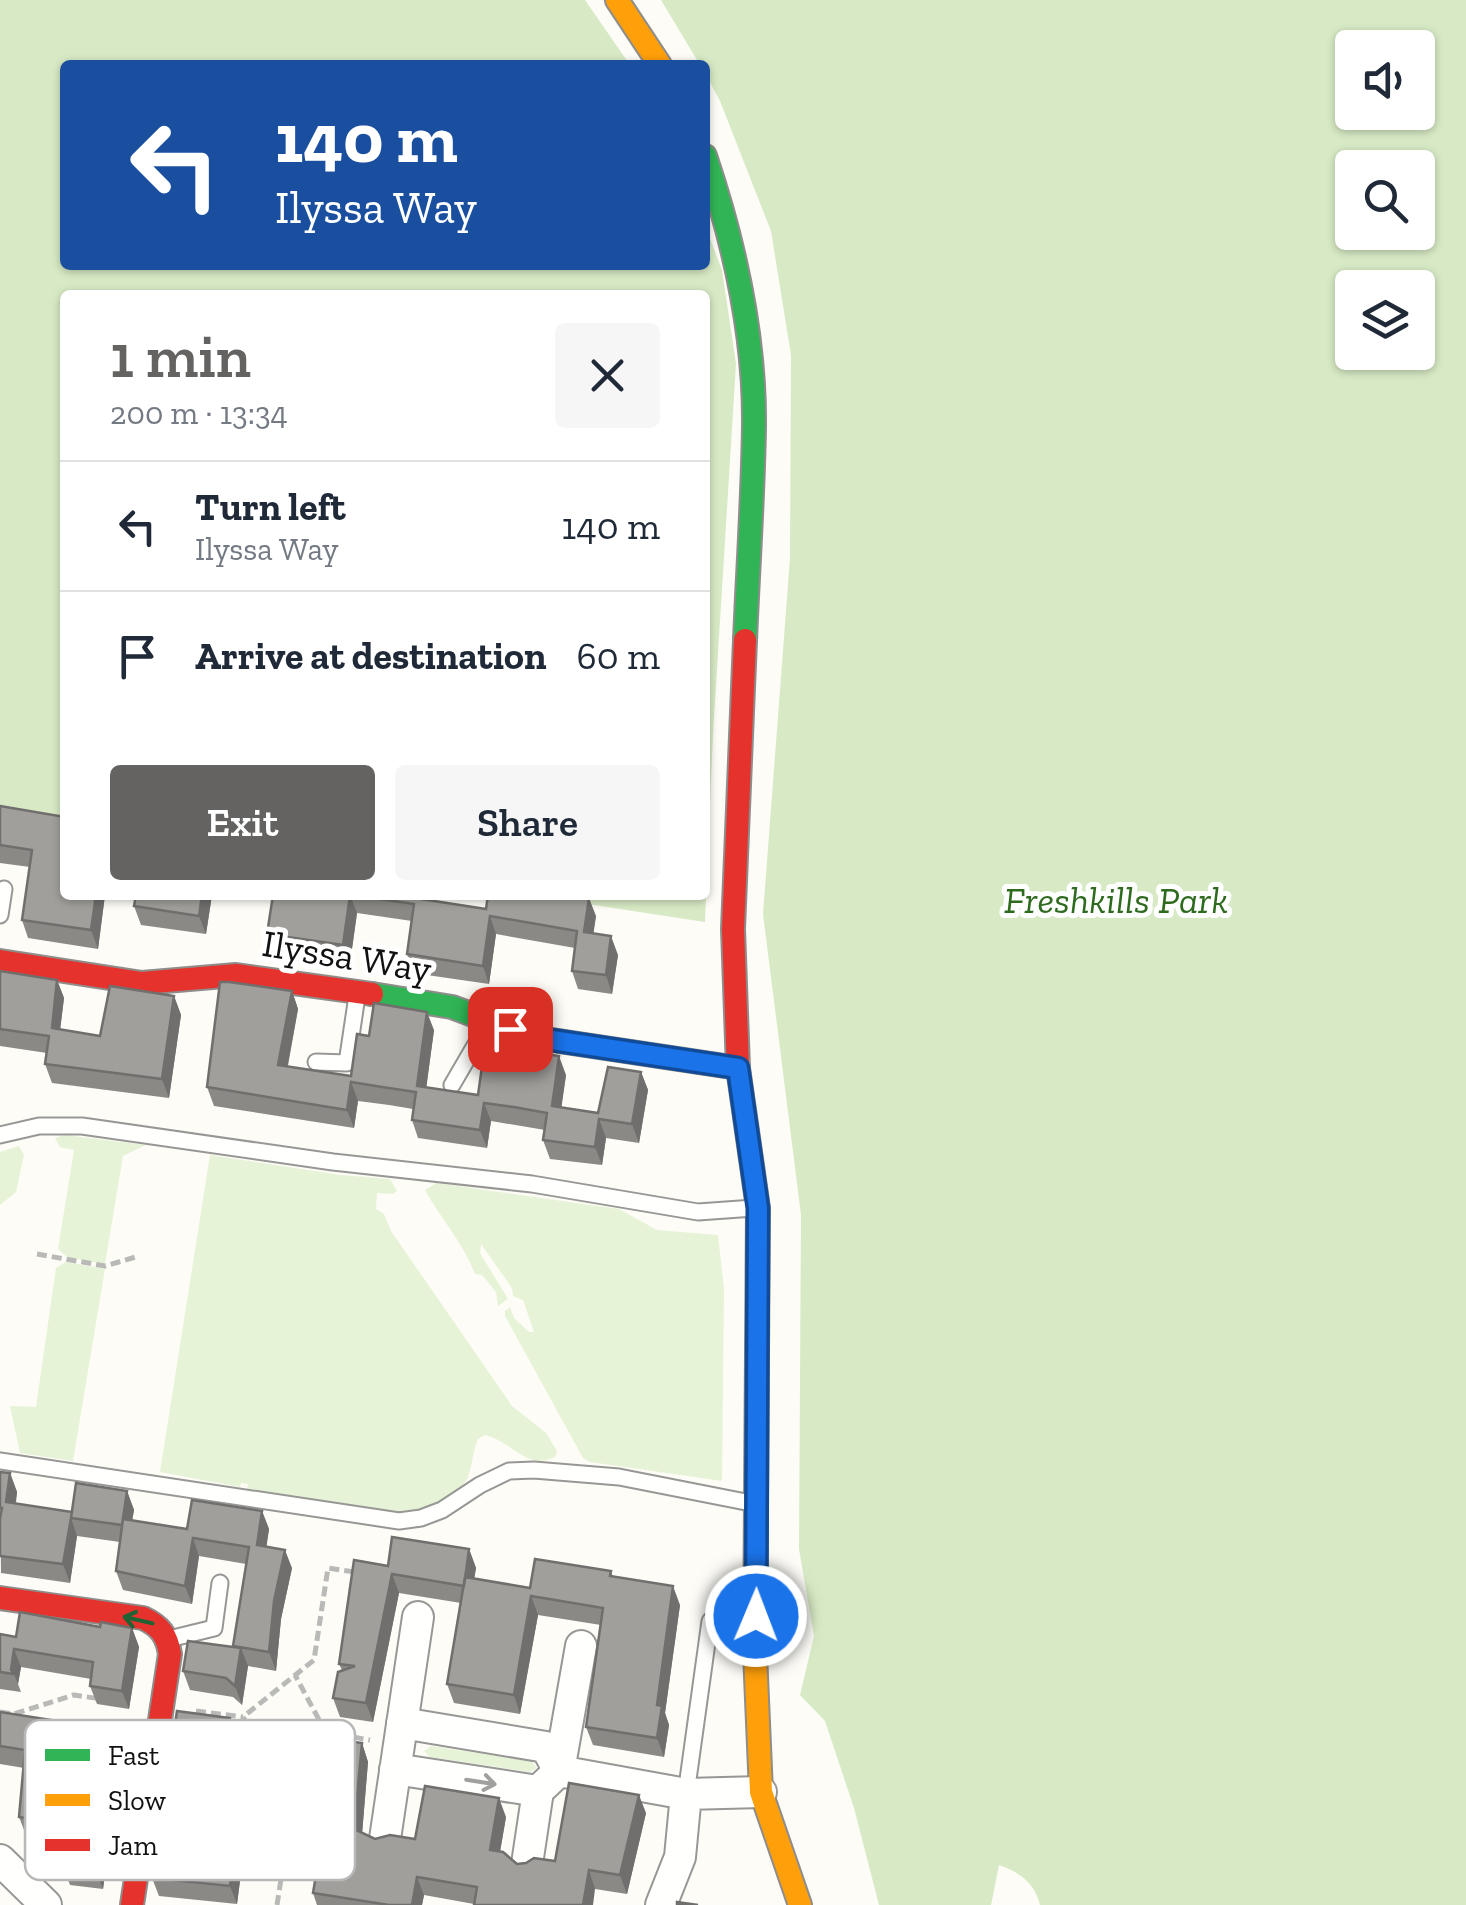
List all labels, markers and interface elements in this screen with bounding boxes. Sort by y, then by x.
map controls [1335,30,1435,370]
button: sound [1335,30,1435,130]
text: 140 m [275,96,458,180]
icon: left [110,100,240,230]
button: search [1335,150,1435,250]
text: Ilyssa Way [275,181,477,235]
button: layers [1335,270,1435,370]
text: 1 min [110,320,251,392]
button: close [555,323,660,428]
text: 200 m · 13:34 [110,394,288,432]
text: Turn left [195,484,346,530]
icon: left [110,499,165,554]
text: 140 m [562,503,660,549]
text: Ilyssa Way [195,530,339,568]
icon: arrive [110,629,165,684]
text: Arrive at destination [195,633,546,679]
text: 60 m [577,633,660,679]
button: Exit [110,765,375,880]
button: Share [395,765,660,880]
park label: Freshkills Park [1004,877,1228,923]
street label: Ilyssa Way [259,920,435,992]
pin [468,987,553,1072]
icon: arrive [483,1002,538,1057]
position arrow [704,1564,808,1668]
one-way arrow [123,1610,155,1628]
legend [25,1720,355,1880]
text: Fast [108,1739,160,1772]
one-way arrow [464,1773,496,1792]
text: Slow [108,1784,166,1817]
text: Jam [108,1829,158,1862]

